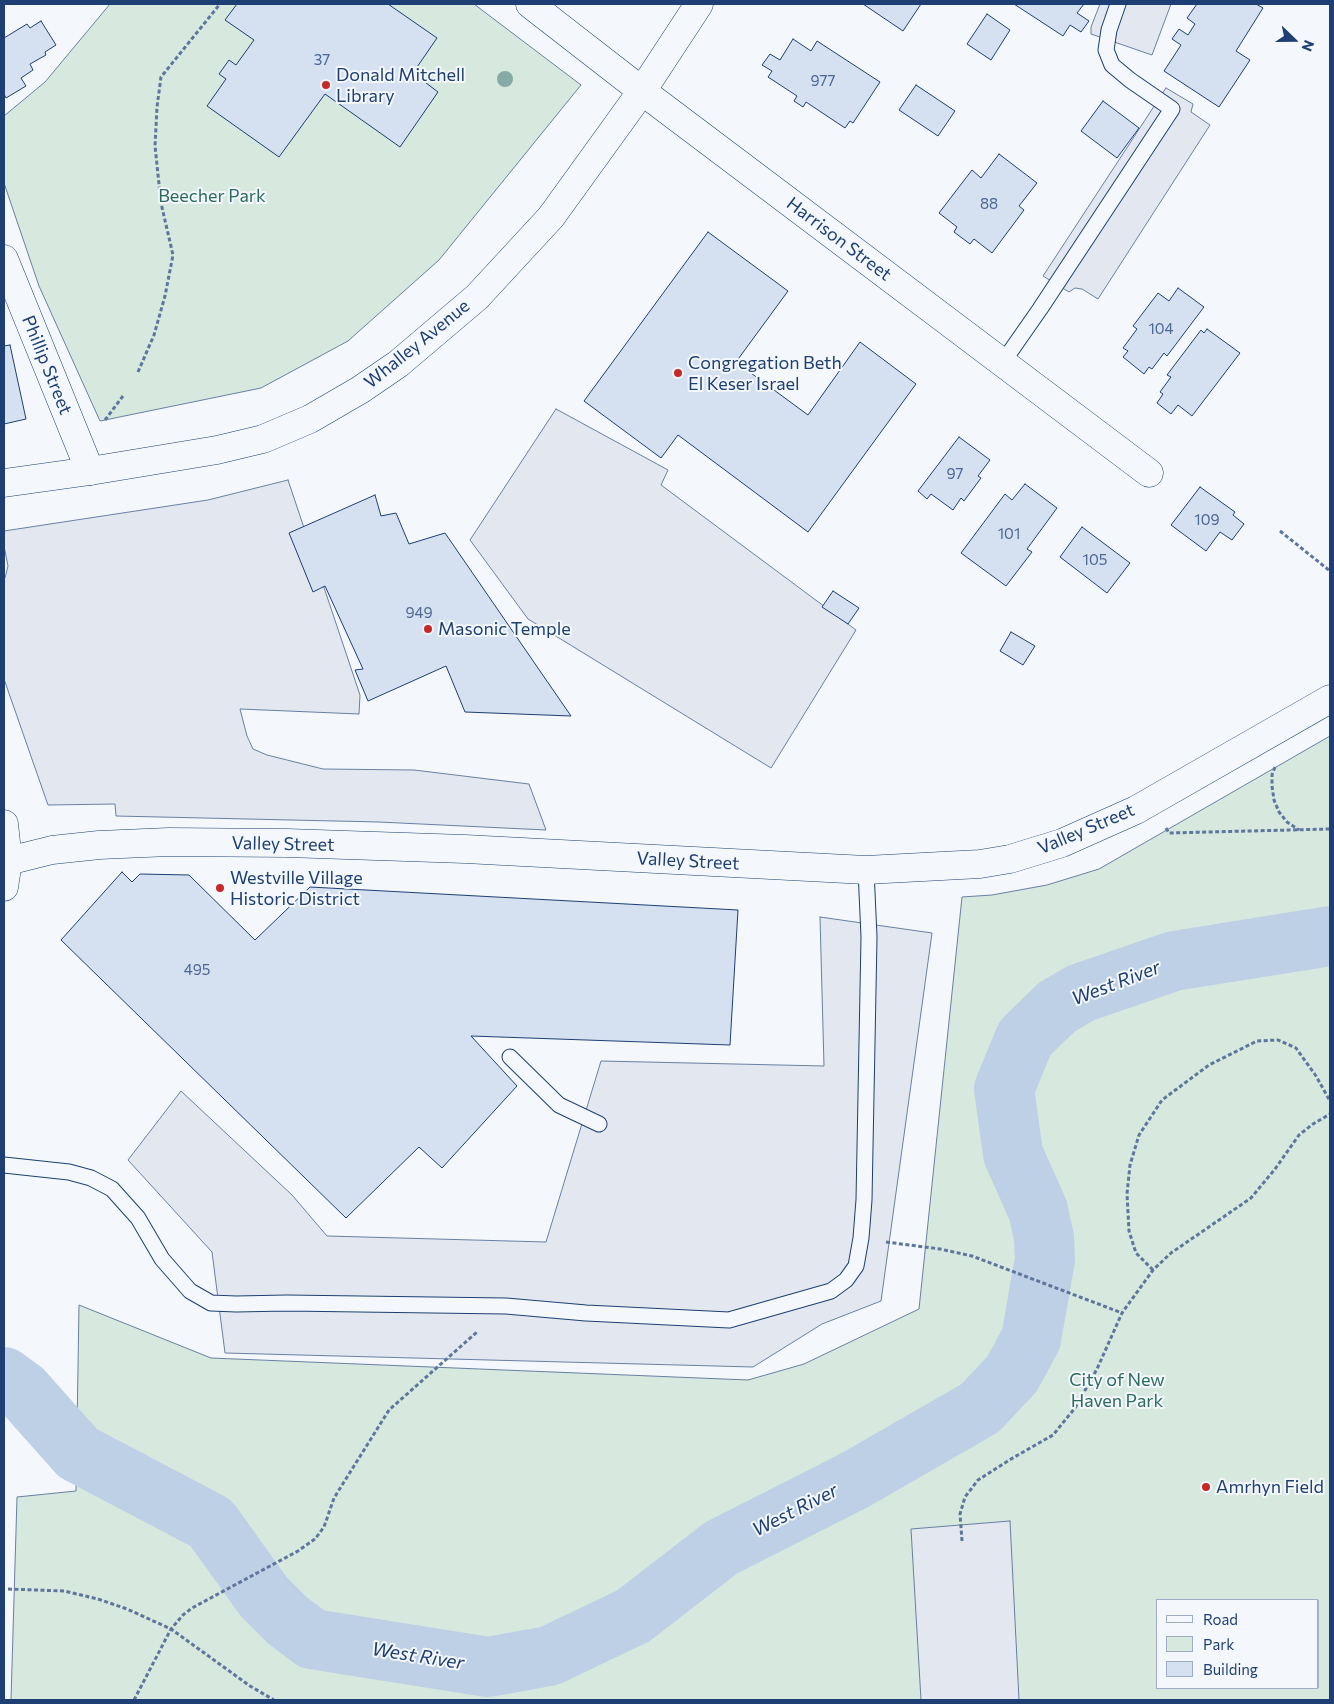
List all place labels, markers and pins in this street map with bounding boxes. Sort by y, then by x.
place label: Donald Mitchell Library [336,64,465,106]
marker: Donald Mitchell Library [320,79,332,91]
place label: Congregation Beth El Keser Israel [688,352,842,394]
marker: Congregation Beth El Keser Israel [672,367,684,379]
place label: Masonic Temple [438,618,571,640]
marker: Masonic Temple [422,623,434,635]
place label: Westville Village Historic District [230,867,363,910]
marker: Westville Village Historic District [214,882,226,894]
place label: Amrhyn Field [1216,1476,1324,1498]
marker: Amrhyn Field [1200,1481,1212,1493]

